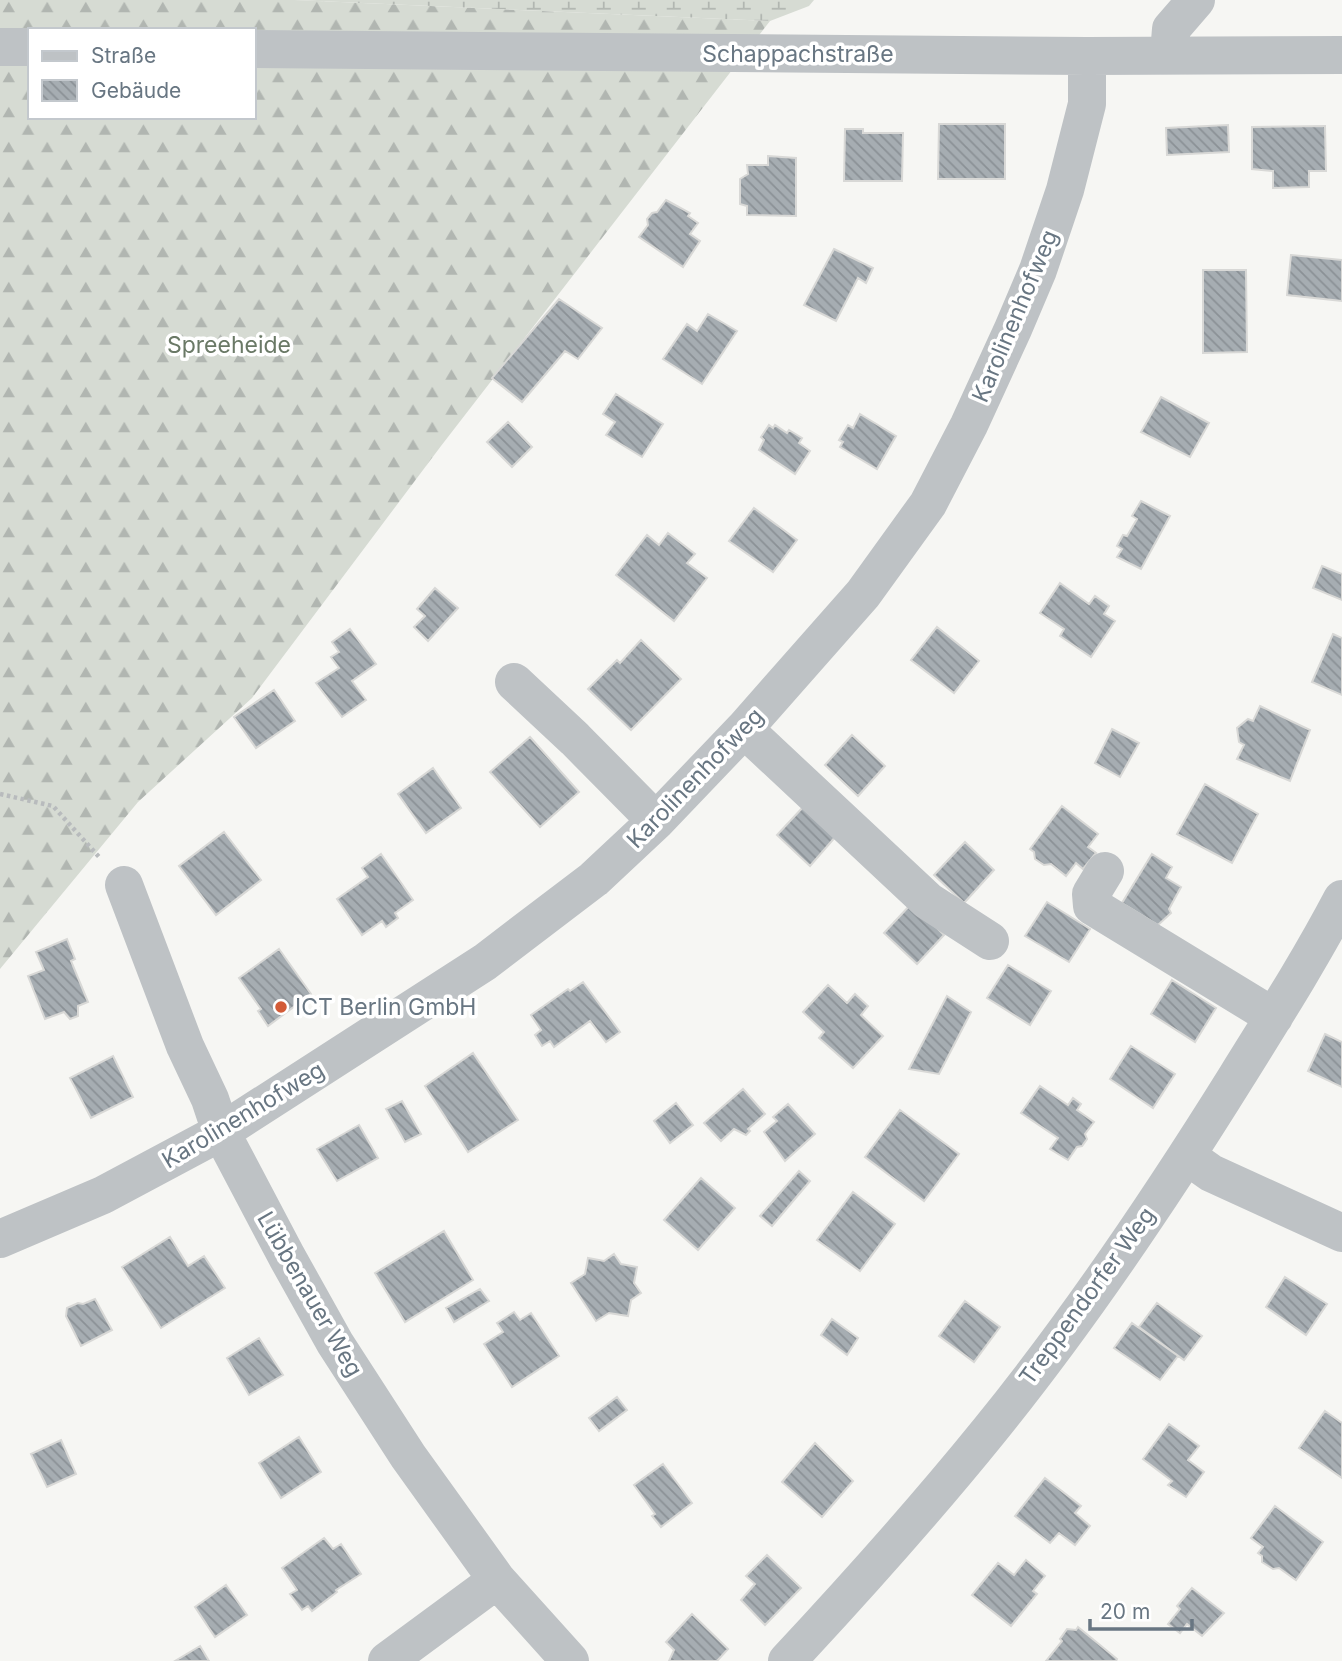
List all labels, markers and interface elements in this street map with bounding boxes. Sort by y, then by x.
legend [28,28,256,119]
street label: Schappachstraße [702,40,894,68]
text: Straße [91,43,156,68]
text: Gebäude [91,78,181,103]
street label: Karolinenhofweg [966,226,1064,406]
park label: Spreeheide [167,331,291,359]
street label: Karolinenhofweg [621,702,769,854]
place label: ICT Berlin GmbH [295,993,476,1021]
marker: ICT Berlin GmbH [273,999,289,1015]
street label: Karolinenhofweg [157,1056,329,1174]
street label: Treppendorfer Weg [1013,1202,1161,1390]
street label: Lübbenauer Weg [251,1207,369,1381]
scale bar [1090,1588,1192,1632]
text: 20 m [1100,1599,1150,1624]

